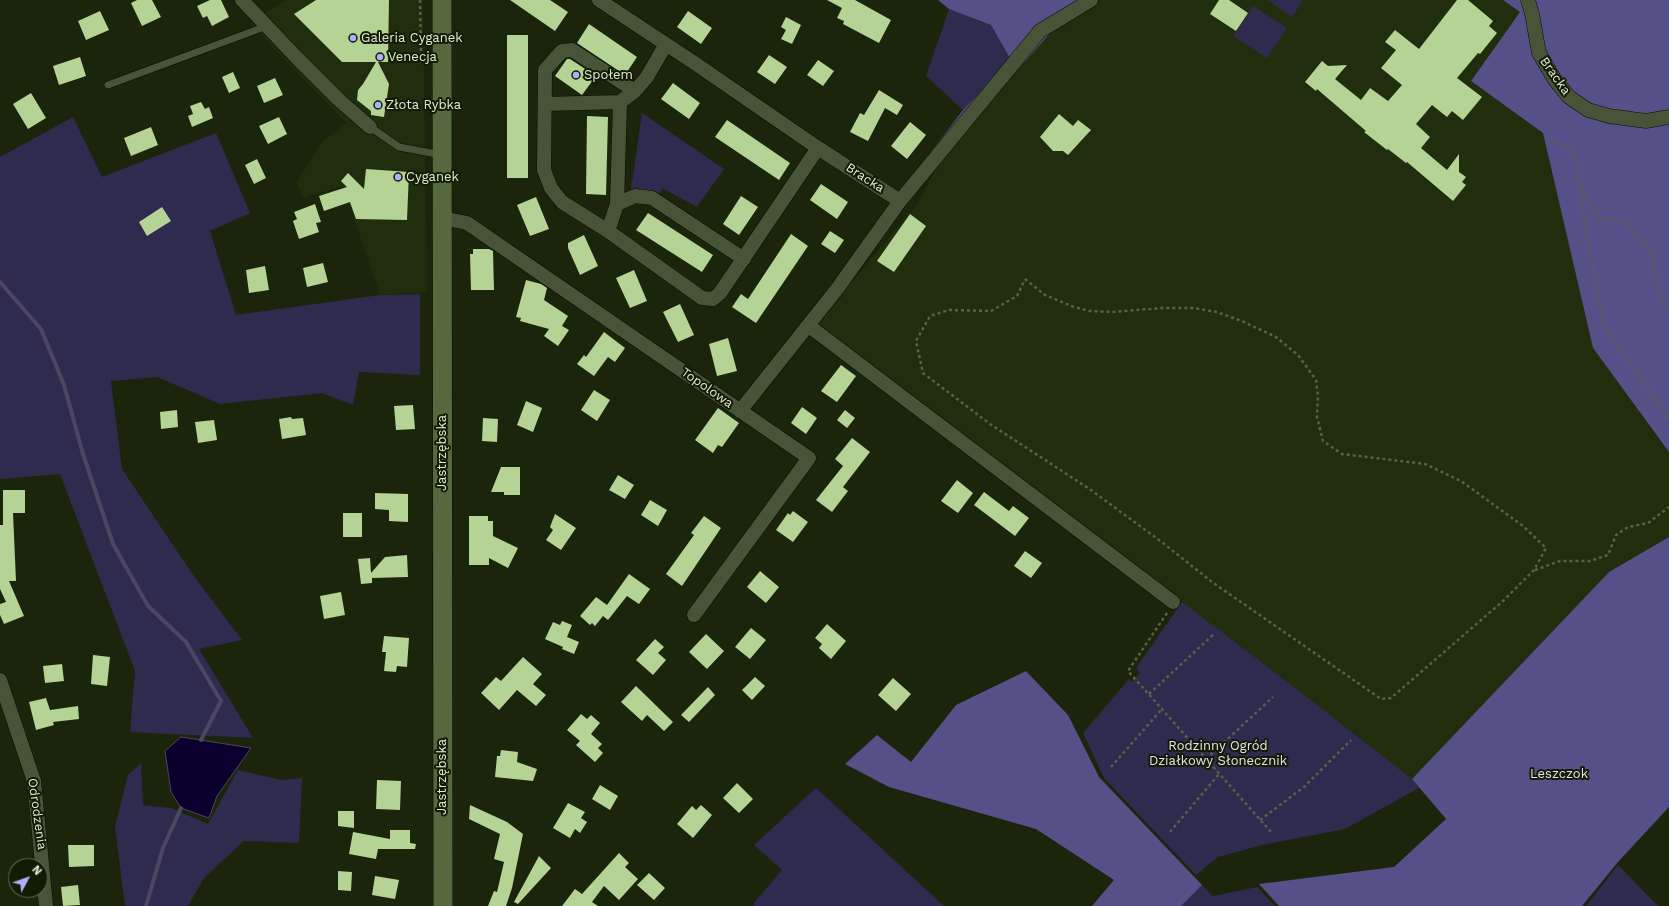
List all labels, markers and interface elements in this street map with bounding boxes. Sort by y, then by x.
place label: Galeria Cyganek [361,30,463,46]
marker: Galeria Cyganek [348,33,358,43]
place label: Venecja [388,49,437,65]
marker: Venecja [375,52,385,62]
street label: Bracka [1536,54,1574,98]
place label: Społem [584,67,633,83]
marker: Społem [571,70,581,80]
place label: Złota Rybka [386,97,461,113]
marker: Złota Rybka [373,100,383,110]
street label: Bracka [843,160,887,196]
place label: Cyganek [406,169,459,185]
marker: Cyganek [393,172,403,182]
street label: Topolowa [678,364,736,412]
street label: Jastrzębska [434,415,450,491]
park label: Rodzinny Ogród Działkowy Słonecznik [1149,738,1287,769]
street label: Jastrzębska [434,739,450,815]
park label: Leszczok [1530,766,1588,782]
street label: Odrodzenia [24,777,50,851]
north arrow [8,858,48,898]
text: N [29,863,44,878]

